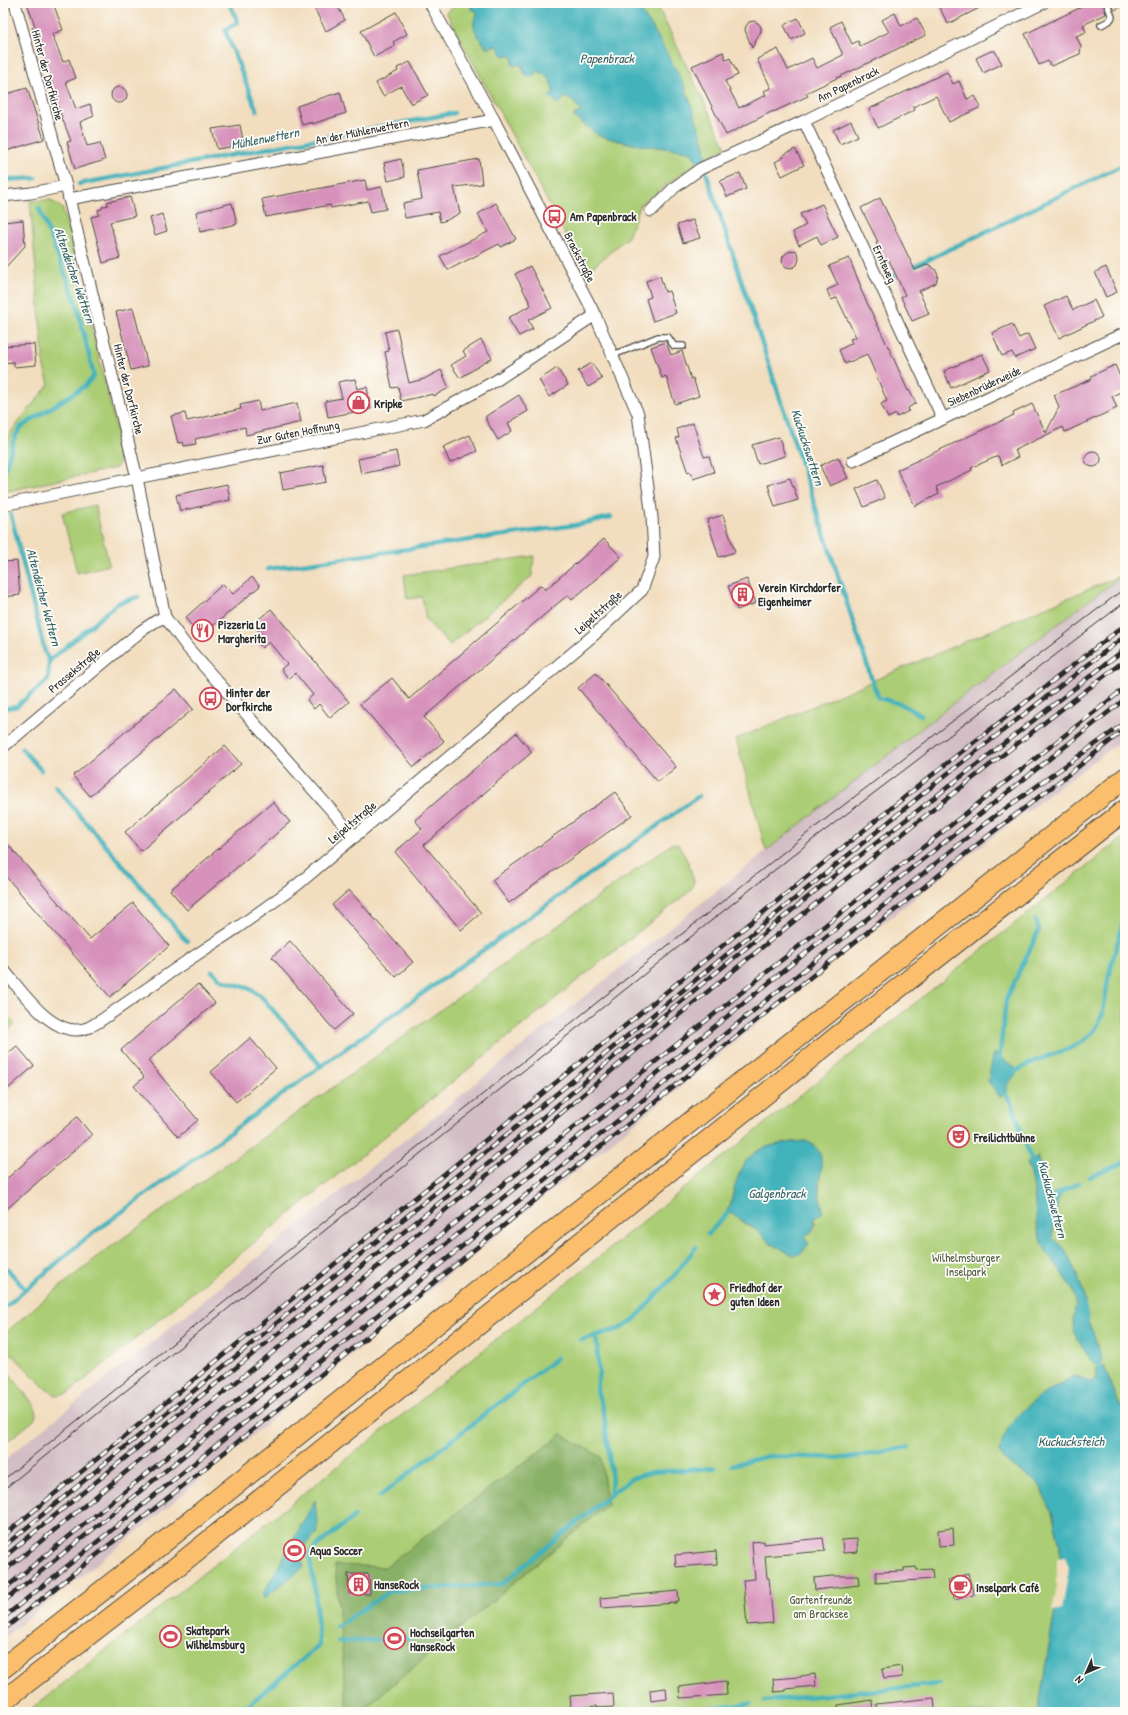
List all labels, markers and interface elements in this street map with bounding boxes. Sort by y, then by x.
street label: Hinter der Dorfkirche [28,28,68,122]
water label: Papenbrack [580,49,636,68]
street label: Am Papenbrack [814,62,882,106]
street label: An der Mühlenwettern [314,114,410,148]
water label: Mühlenwettern [229,122,302,153]
bus stop icon: Am Papenbrack [541,203,567,229]
place label: Am Papenbrack [570,208,637,226]
water label: Altendeicher Wettern [50,225,100,326]
street label: Brackstraße [560,229,600,285]
street label: Ernteweg [869,242,901,286]
street label: Hinter der Dorfkirche [109,342,149,436]
street label: Siebenbrüderweide [945,362,1024,410]
shop icon: Kripke [346,390,372,416]
place label: Kripke [374,395,403,413]
water label: Kuckuckswettern [787,407,829,489]
street label: Zur Guten Hoffnung [255,416,341,448]
water label: Altendeicher Wettern [22,546,66,649]
place label: Verein Kirchdorfer Eigenheimer [758,579,841,611]
building icon: Verein Kirchdorfer Eigenheimer [729,581,755,607]
street label: Leipeltstraße [571,586,626,638]
place label: Pizzeria La Margherita [218,616,266,648]
restaurant icon: Pizzeria La Margherita [190,618,216,644]
street label: Prassekstraße [44,643,104,697]
place label: Hinter der Dorfkirche [226,684,272,715]
bus stop icon: Hinter der Dorfkirche [198,686,224,712]
street label: Leipeltstraße [324,797,380,847]
theatre icon: Freilichtbühne [946,1124,972,1150]
place label: Freilichtbühne [973,1129,1035,1146]
water label: Kuckuckswettern [1034,1158,1072,1241]
water label: Galgenbrack [748,1184,807,1203]
park label: Wilhelmsburger Inselpark [932,1249,1000,1280]
place label: Friedhof der guten Ideen [729,1279,783,1311]
place icon: Friedhof der guten Ideen [701,1281,727,1307]
water label: Kuckucksteich [1038,1432,1106,1450]
sports icon: Aqua Soccer [282,1537,308,1563]
place label: Aqua Soccer [310,1542,363,1560]
building icon: HanseRock [346,1571,372,1597]
cafe icon: Inselpark Café [948,1574,974,1600]
place label: HanseRock [374,1576,419,1593]
place label: Inselpark Café [976,1579,1040,1597]
park label: Gartenfreunde am Bracksee [790,1591,853,1622]
place label: Skatepark Wilhelmsburg [186,1622,245,1654]
sports icon: Skatepark Wilhelmsburg [157,1624,183,1650]
place label: Hochseilgarten HanseRock [410,1624,475,1655]
sports icon: Hochseilgarten HanseRock [381,1626,407,1652]
north arrow [1066,1653,1106,1693]
text: N [1072,1673,1086,1687]

